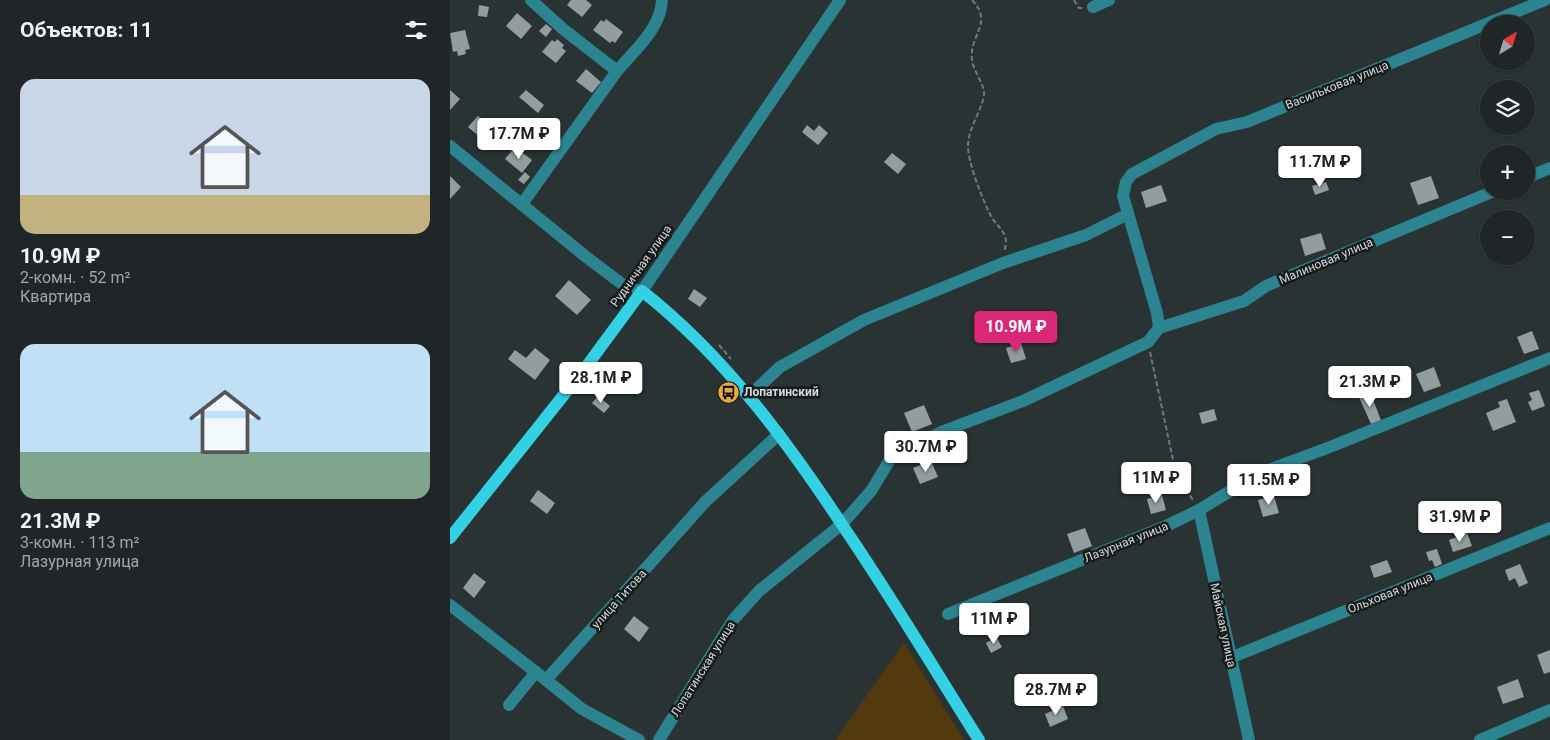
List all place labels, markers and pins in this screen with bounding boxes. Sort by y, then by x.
pin: 17.7M ₽ [473,118,565,160]
pin: 11.7M ₽ [1274,146,1366,188]
pin: 10.9M ₽ [970,310,1062,353]
pin: 28.1M ₽ [555,362,647,404]
pin: 21.3M ₽ [1324,366,1416,408]
bus stop icon: Лопатинский [716,380,740,404]
place label: Лопатинский [744,385,819,399]
pin: 30.7M ₽ [880,430,972,473]
pin: 11M ₽ [1121,462,1191,504]
pin: 11.5M ₽ [1223,464,1315,506]
pin: 31.9M ₽ [1414,500,1506,543]
pin: 11M ₽ [959,602,1029,645]
pin: 28.7M ₽ [1010,674,1102,716]

